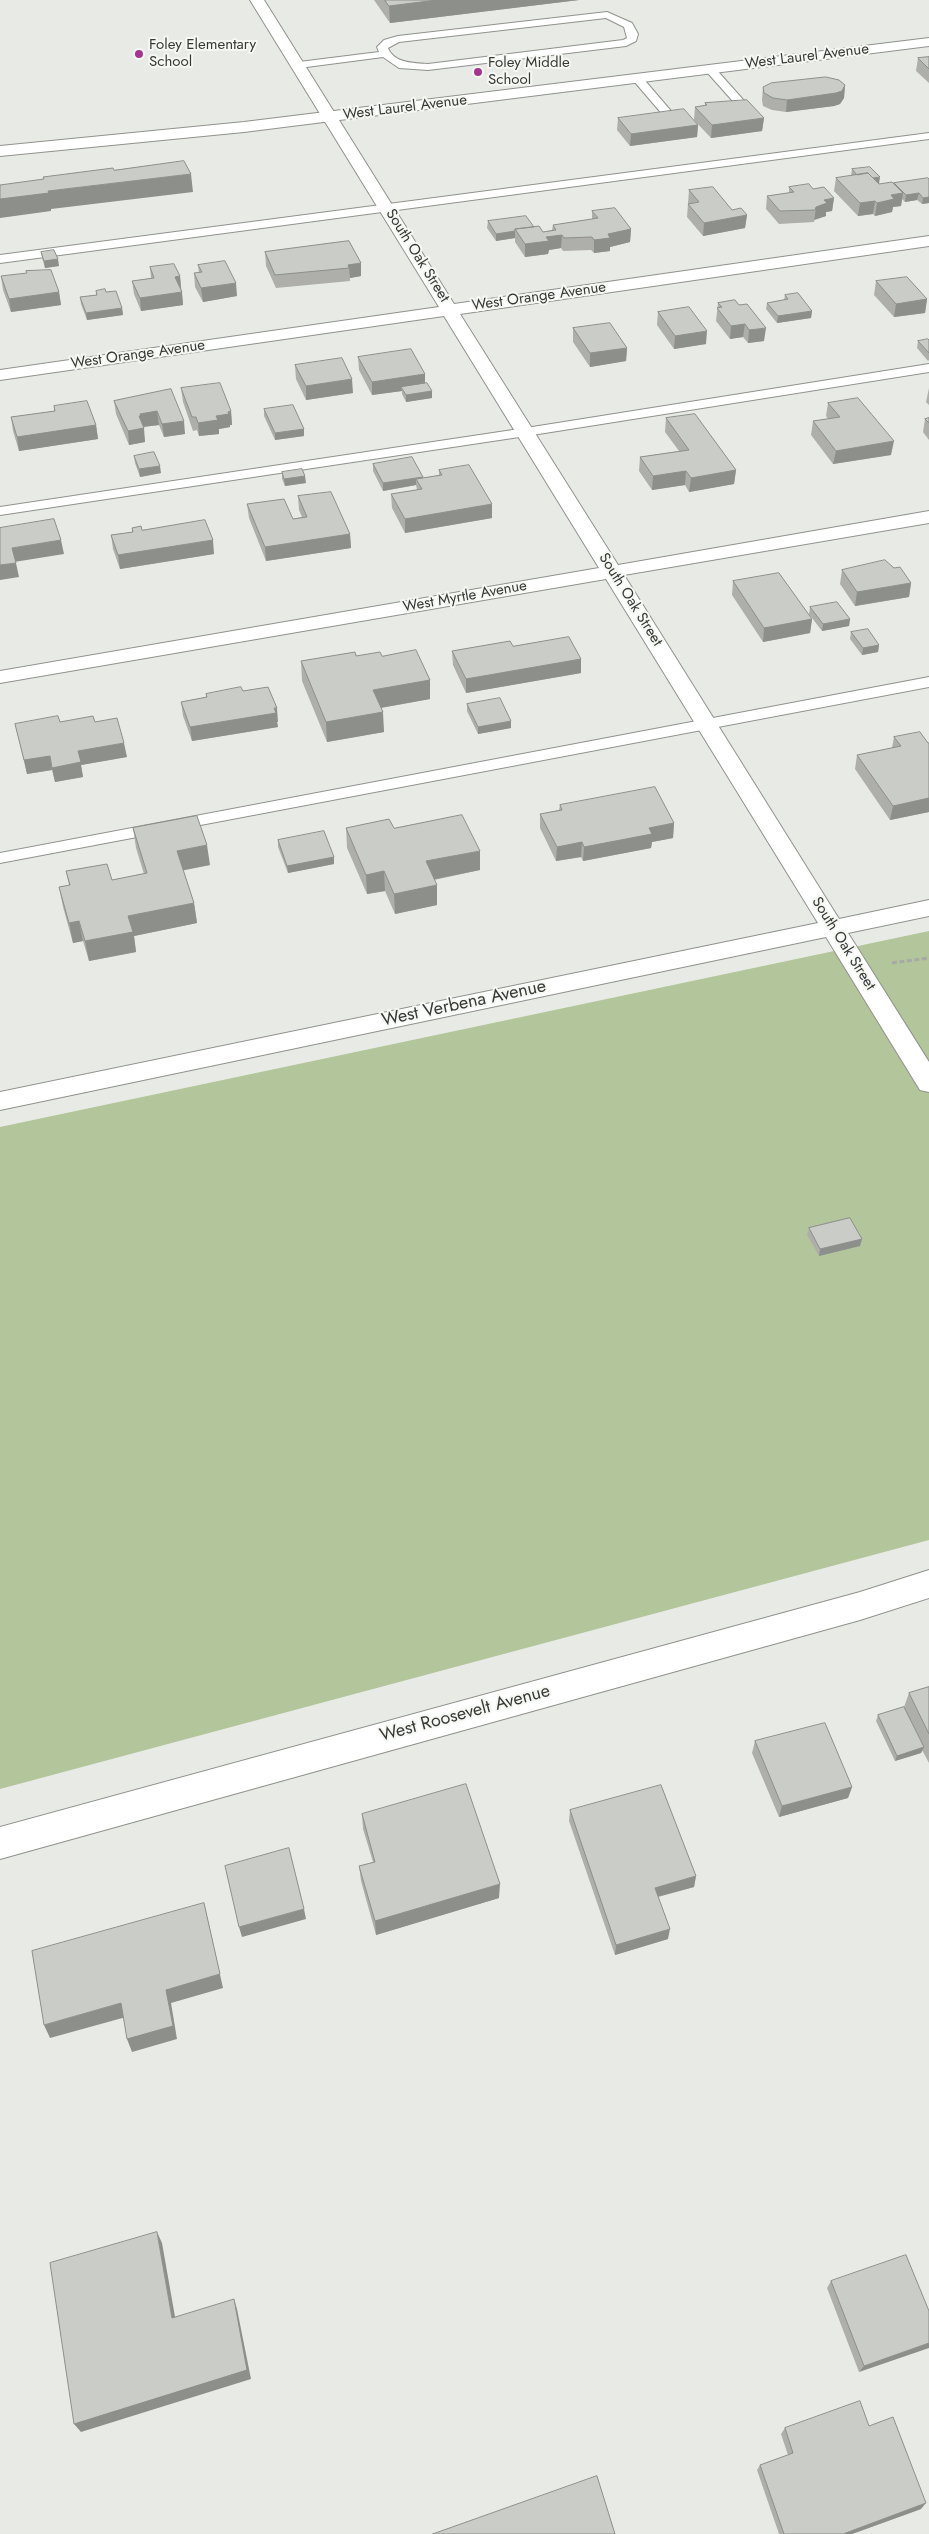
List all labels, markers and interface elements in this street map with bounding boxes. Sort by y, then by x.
place label: Foley Elementary School [149,36,256,71]
street label: West Laurel Avenue [744,40,870,74]
marker: Foley Elementary School [133,48,145,60]
place label: Foley Middle School [488,54,570,89]
marker: Foley Middle School [472,66,484,78]
street label: West Laurel Avenue [342,91,468,125]
street label: South Oak Street [381,206,453,306]
street label: West Orange Avenue [471,279,607,315]
street label: West Orange Avenue [70,337,206,373]
street label: South Oak Street [594,550,666,650]
street label: West Myrtle Avenue [402,577,528,617]
street label: South Oak Street [807,894,879,994]
street label: West Verbena Avenue [380,976,548,1032]
street label: West Roosevelt Avenue [377,1681,553,1747]

